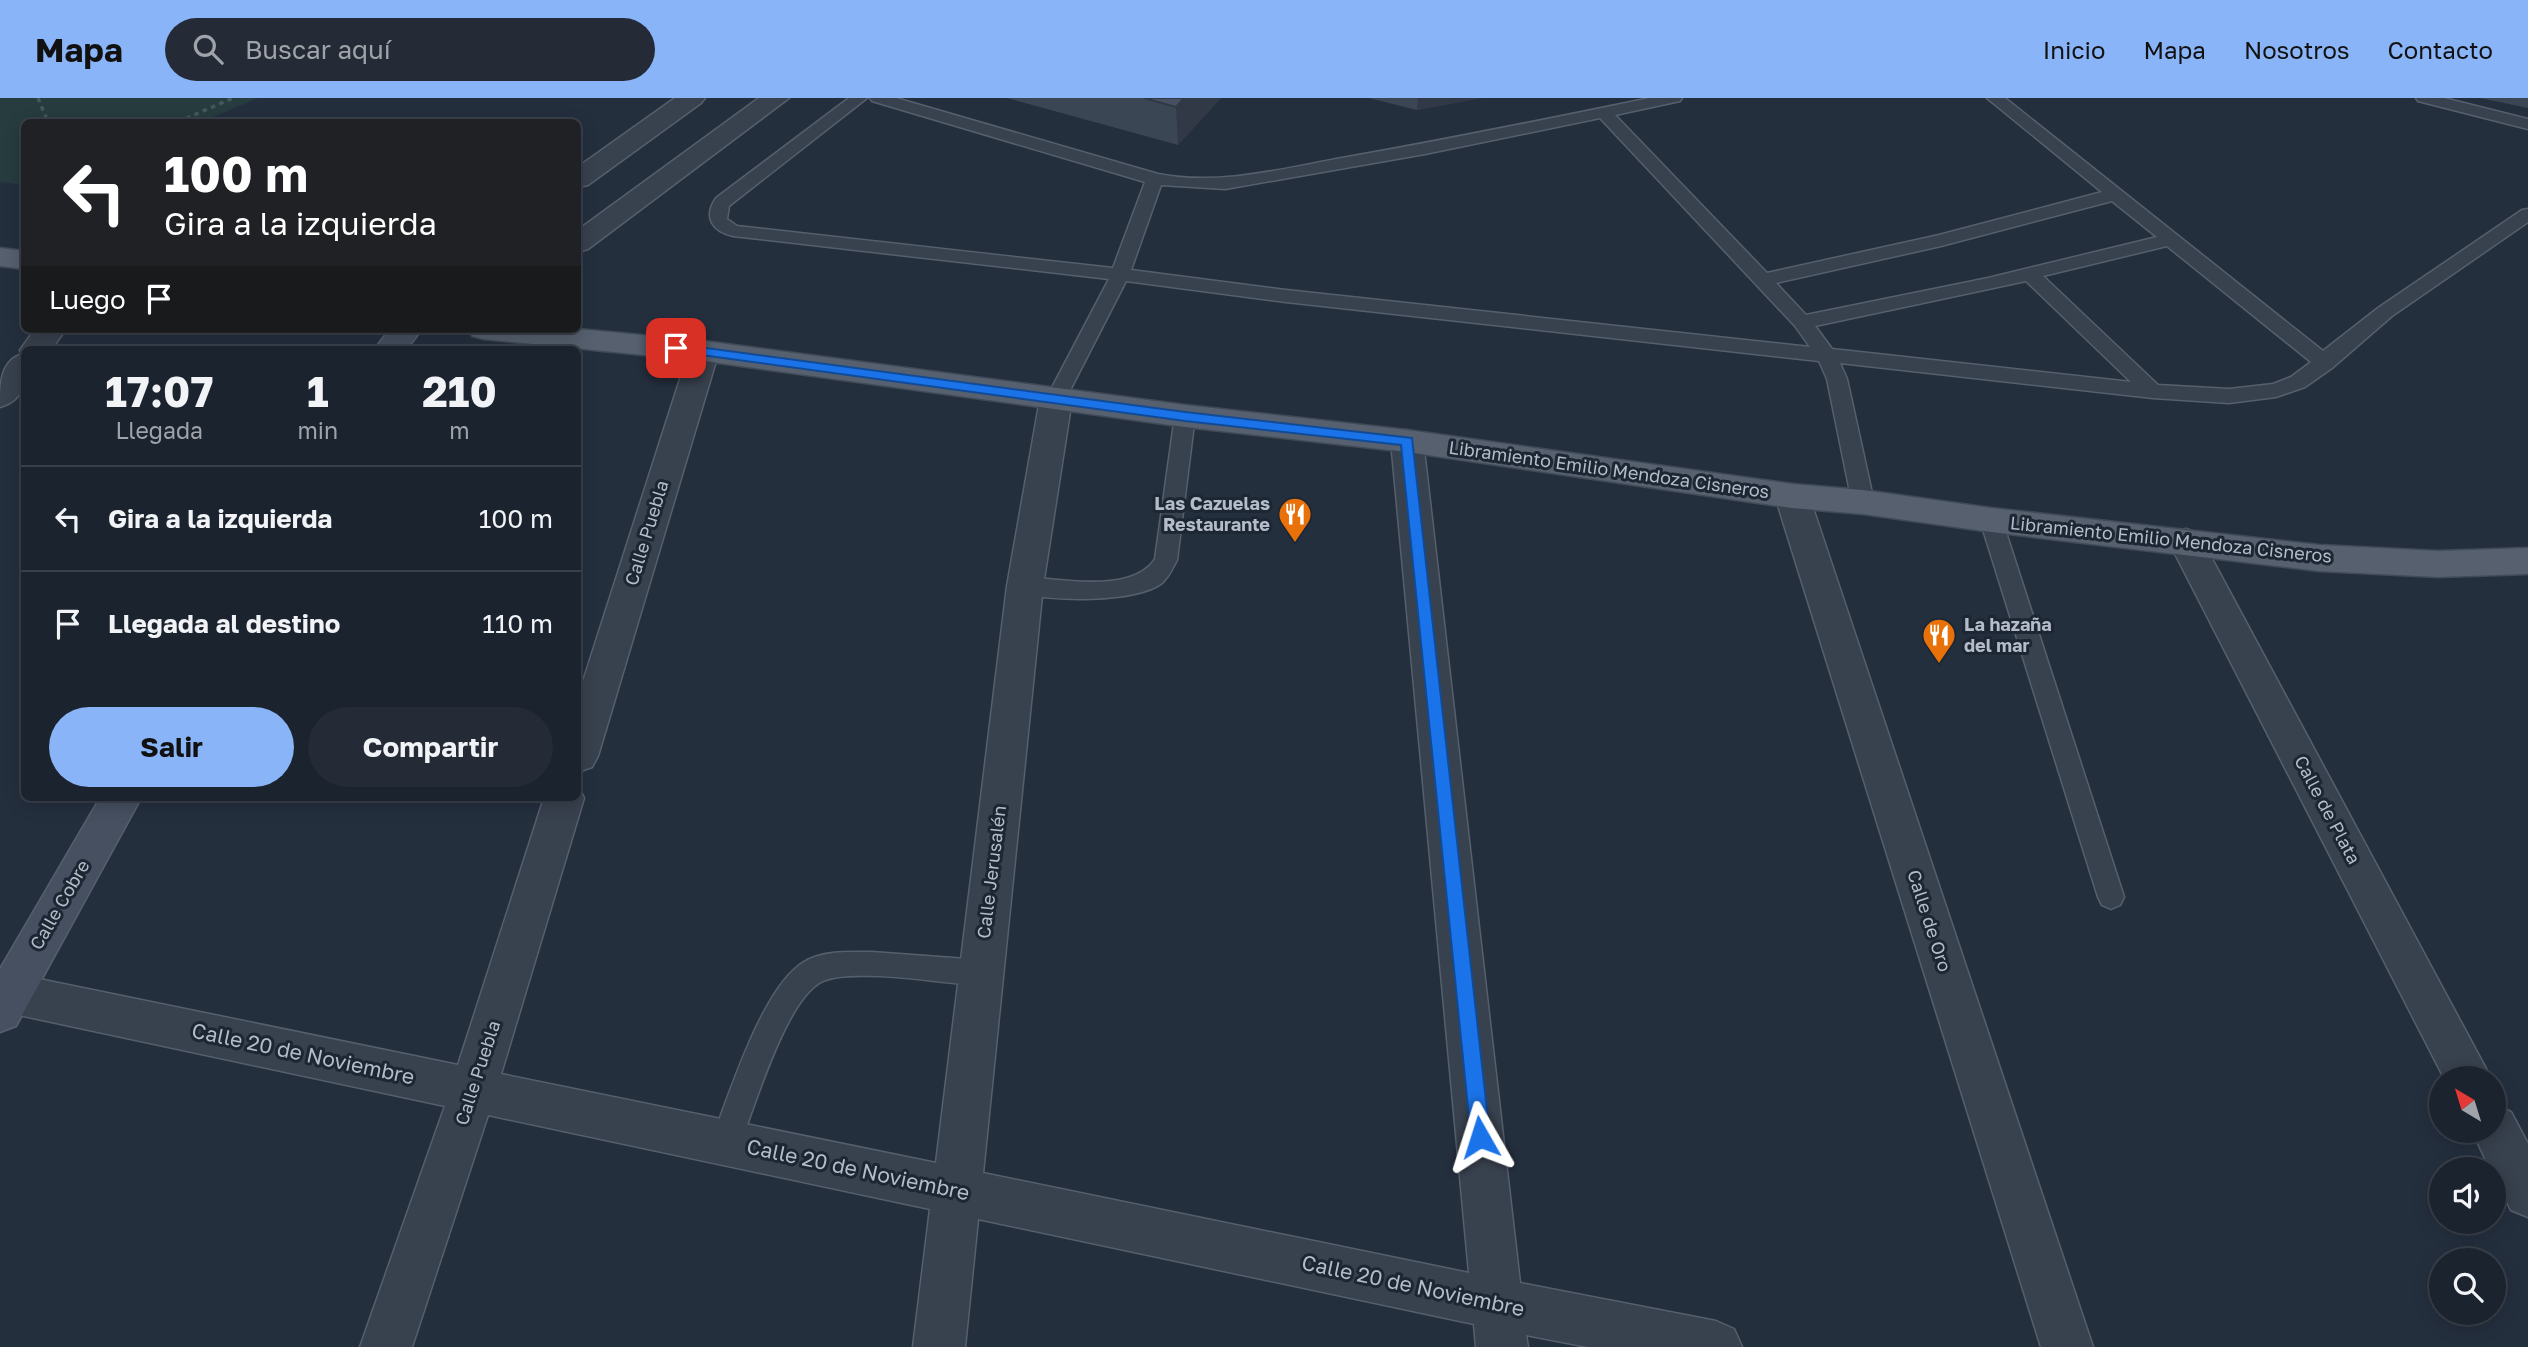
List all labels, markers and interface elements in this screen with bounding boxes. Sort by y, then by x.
search box [165,18,655,81]
text: Mapa [35,30,123,69]
icon: search [189,30,227,68]
text: Buscar aquí [245,34,391,65]
text: Inicio [2043,35,2105,64]
text: Mapa [2143,35,2206,64]
text: Nosotros [2244,35,2350,64]
text: Contacto [2388,35,2493,64]
text: 100 m [164,144,308,203]
icon: left [49,147,140,238]
text: Gira a la izquierda [164,204,437,242]
icon: arrive [140,280,178,318]
text: Luego [49,284,126,315]
pin [646,318,706,378]
icon: arrive [657,329,695,367]
text: 17:07 [105,366,213,416]
text: 1 [307,366,329,416]
text: 210 [422,366,497,416]
text: Llegada [115,416,203,444]
text: min [297,416,338,444]
text: m [449,416,470,444]
street label: Libramiento Emilio Mendoza Cisneros [1447,436,1771,502]
street label: Calle Puebla [620,477,672,588]
place label: Las Cazuelas Restaurante [1154,492,1270,535]
restaurant icon: Las Cazuelas Restaurante [1276,495,1314,544]
icon: left [49,500,87,538]
text: Gira a la izquierda [108,503,332,534]
text: 100 m [479,503,553,534]
street label: Libramiento Emilio Mendoza Cisneros [2009,511,2333,567]
icon: arrive [49,605,87,643]
text: Llegada al destino [108,608,340,639]
text: 110 m [482,608,553,639]
place label: La hazaña del mar [1964,613,2052,656]
restaurant icon: La hazaña del mar [1920,616,1958,665]
button: Salir [49,707,294,787]
button: Compartir [308,707,553,787]
street label: Calle de Plata [2290,752,2366,867]
street label: Calle Jerusalén [972,804,1010,940]
street label: Calle Cobre [25,856,94,953]
street label: Calle de Oro [1903,867,1957,974]
street label: Calle 20 de Noviembre [190,1017,417,1089]
street label: Calle Puebla [450,1018,504,1128]
north arrow [2429,1066,2506,1143]
map controls [2429,1066,2506,1325]
position arrow [1443,1100,1517,1174]
street label: Calle 20 de Noviembre [745,1133,972,1205]
button: sound [2429,1157,2506,1234]
button: search [2429,1248,2506,1325]
street label: Calle 20 de Noviembre [1300,1249,1527,1321]

